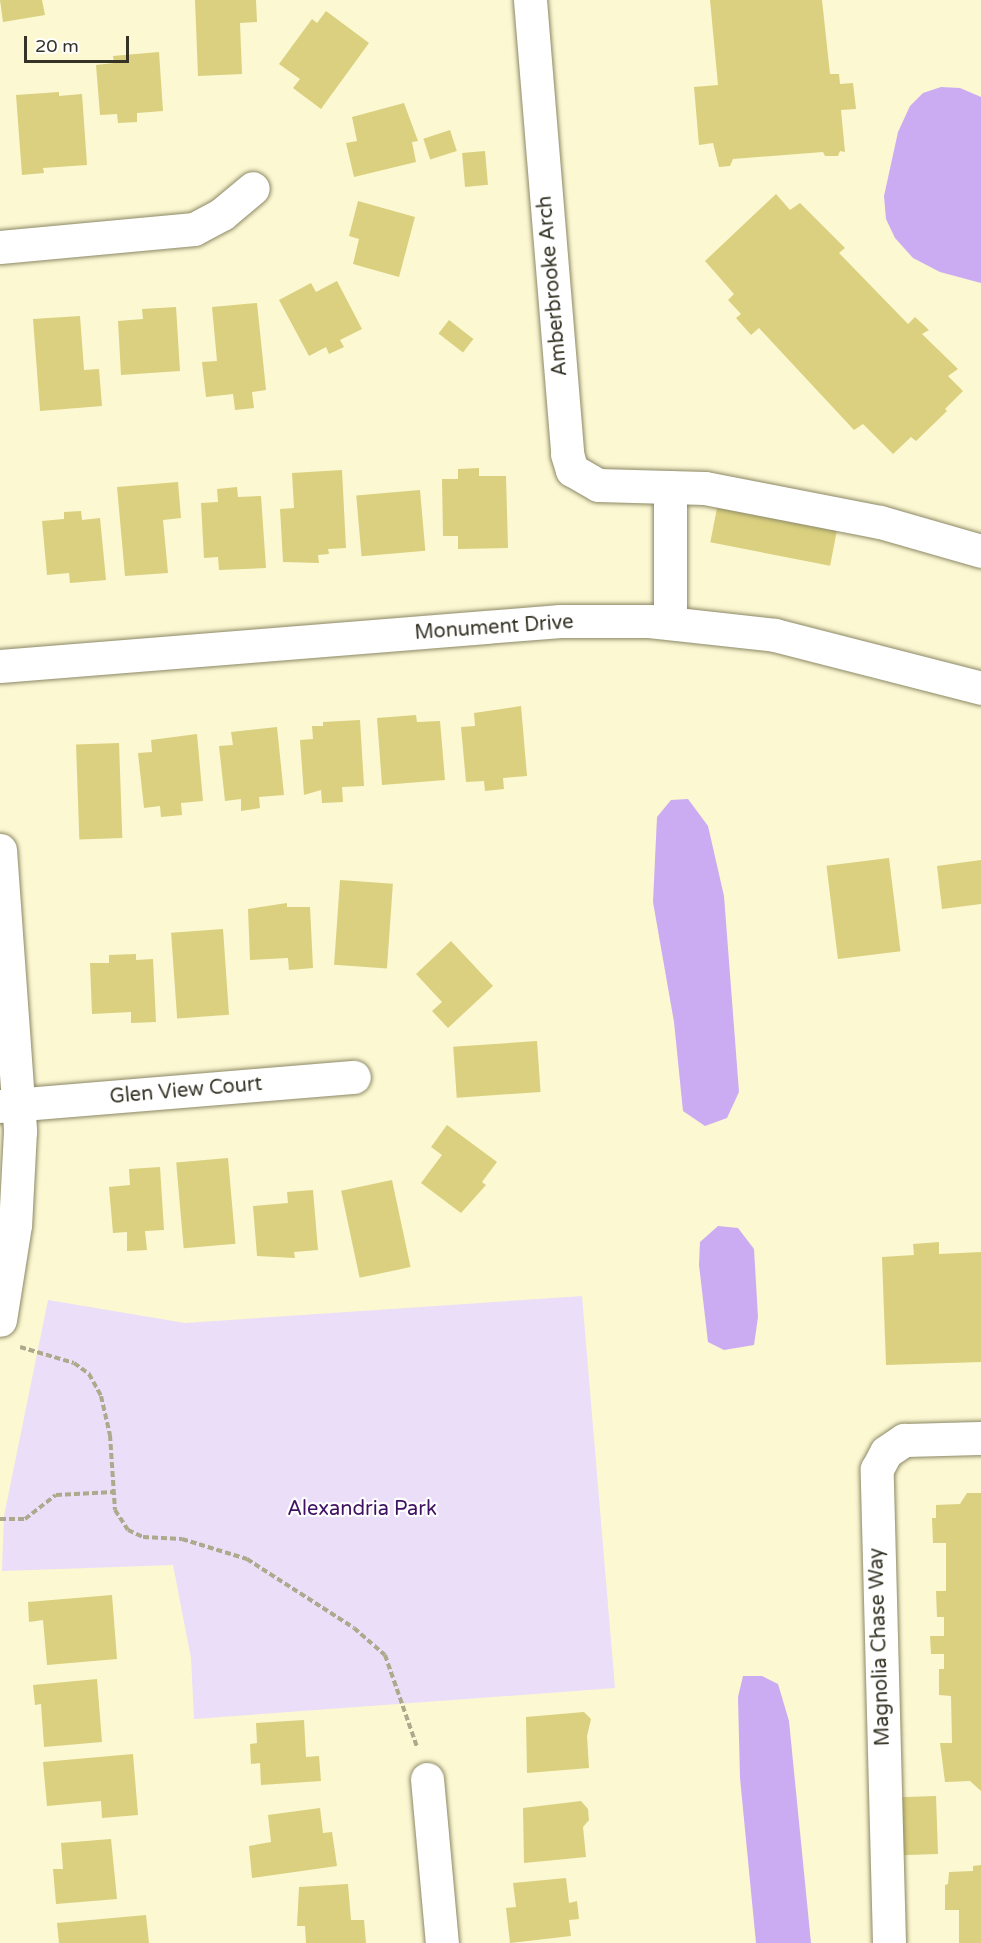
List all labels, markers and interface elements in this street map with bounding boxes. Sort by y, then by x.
scale bar [27,24,132,62]
text: 20 m [35,35,79,57]
street label: Amberbrooke Arch [533,195,573,377]
street label: Monument Drive [414,610,574,646]
street label: Glen View Court [109,1072,263,1110]
park label: Alexandria Park [287,1497,437,1521]
street label: Magnolia Chase Way [865,1547,895,1747]

